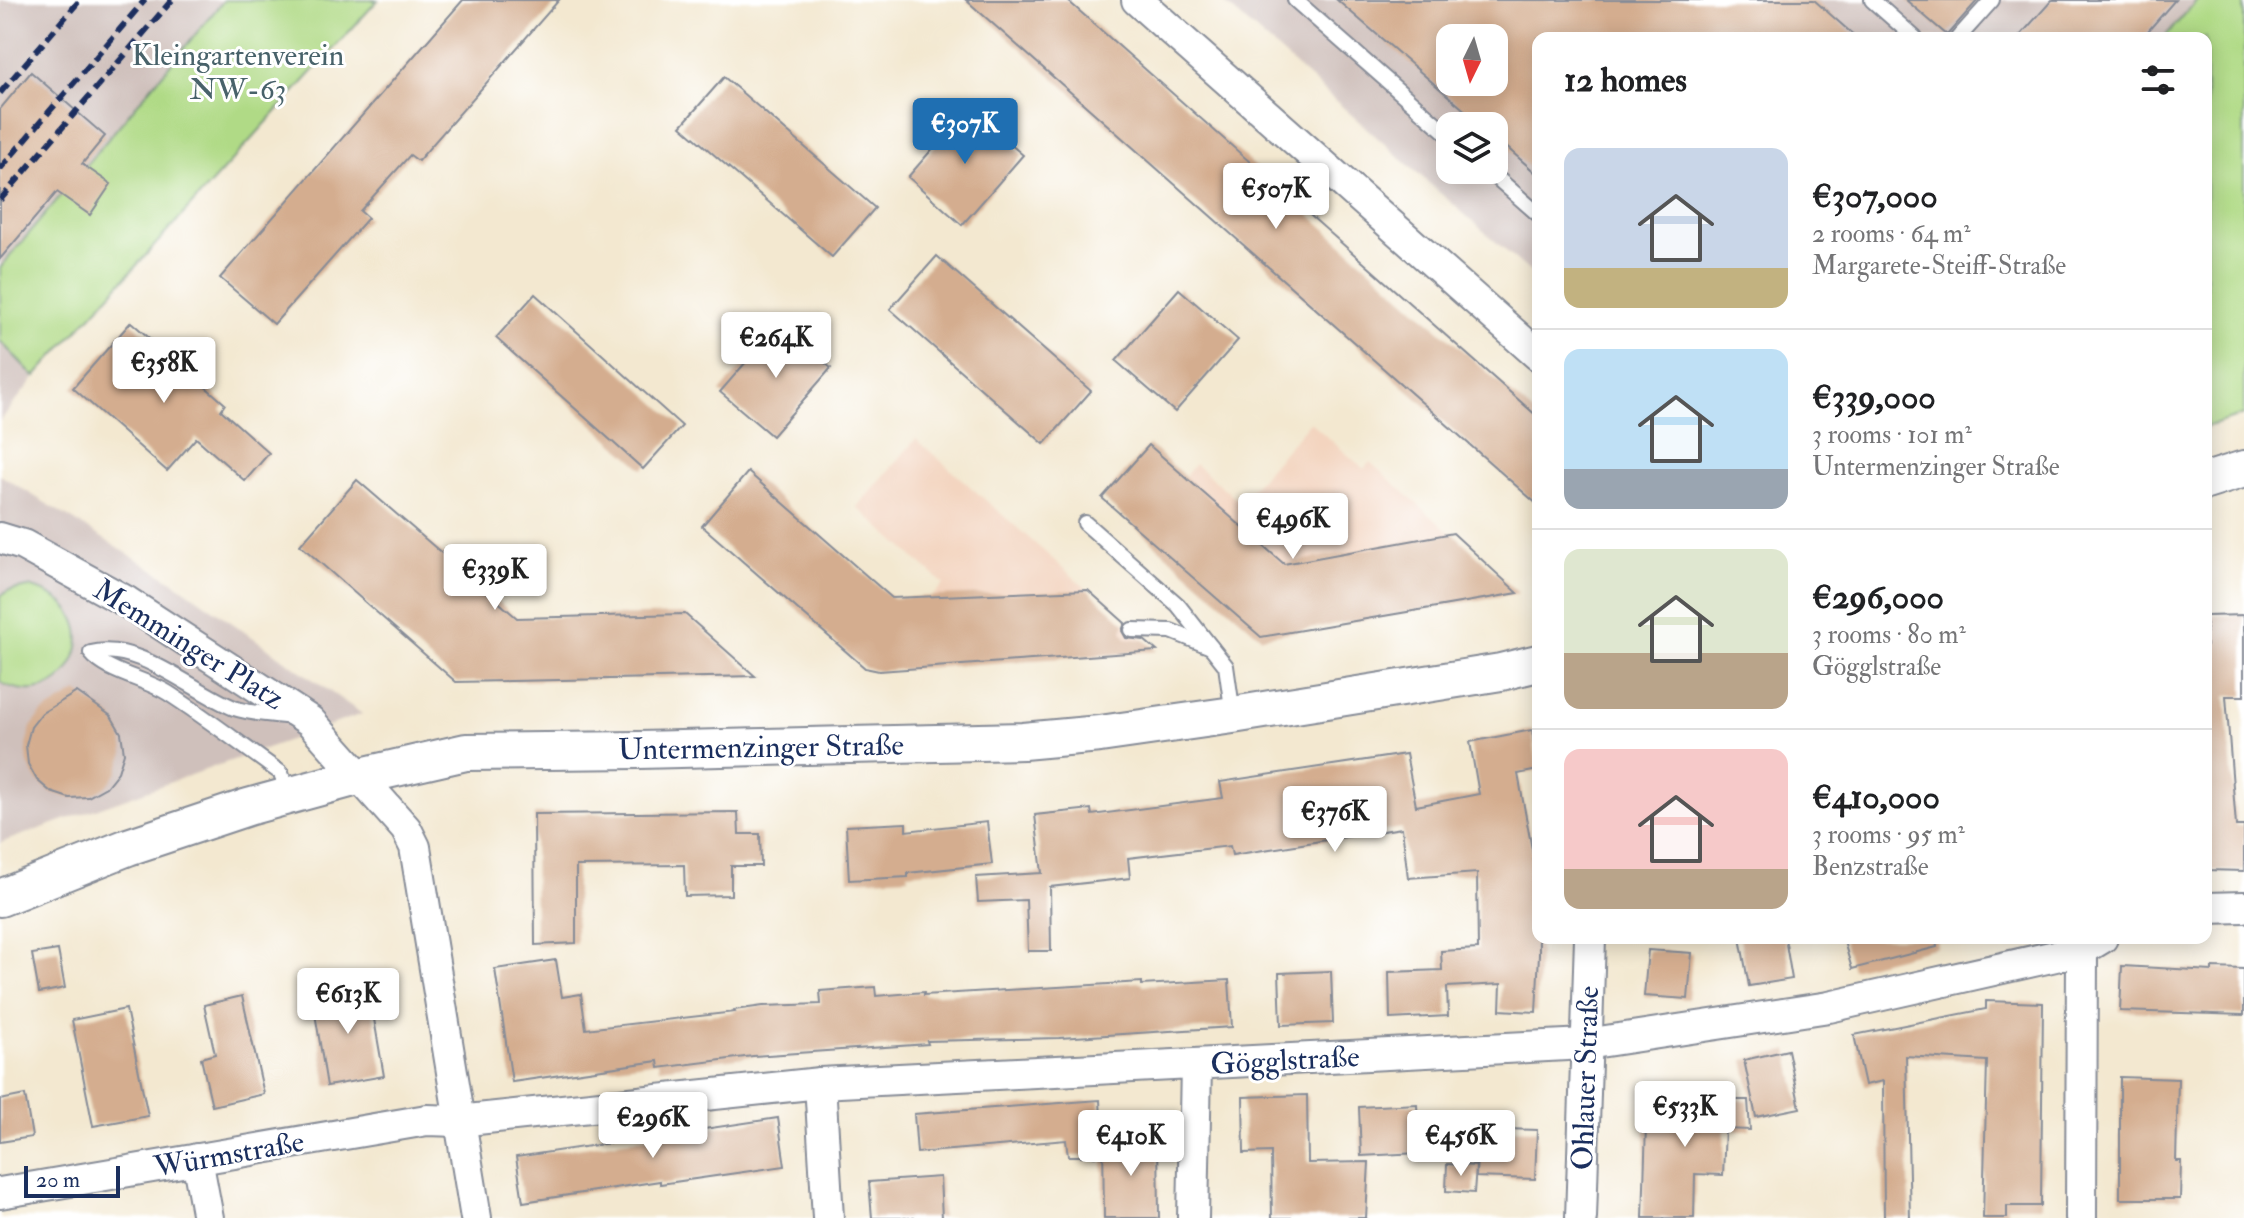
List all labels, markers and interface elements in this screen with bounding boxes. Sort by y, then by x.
north arrow [1436,24,1508,96]
map controls [1436,24,1508,184]
park label: Kleingartenverein NW-63 [132,37,344,108]
icon: filters [2136,58,2180,102]
text: 12 homes [1564,59,1687,102]
pin: €307K [909,98,1021,166]
text: €307K [931,108,999,140]
button: layers [1436,112,1508,184]
pin: €507K [1220,163,1332,231]
text: €507K [1241,173,1311,205]
text: €307,000 [1812,175,1938,218]
icon: home [1628,180,1724,276]
text: 2 rooms · 64 m² [1812,218,1971,250]
text: Margarete-Steiff-Straße [1812,250,2066,282]
pin: €264K [720,312,832,380]
text: €264K [739,322,813,354]
pin: €358K [108,337,220,405]
text: €358K [131,347,198,379]
text: €339,000 [1812,376,1936,419]
icon: home [1628,381,1724,477]
text: 3 rooms · 101 m² [1812,419,1972,451]
text: Untermenzinger Straße [1812,451,2060,483]
pin: €496K [1237,493,1349,561]
text: €496K [1256,503,1330,535]
pin: €339K [439,544,551,612]
text: €339K [462,554,528,586]
street label: Memminger Platz [87,571,291,718]
text: €296,000 [1812,576,1944,619]
icon: home [1628,581,1724,677]
text: 3 rooms · 80 m² [1812,619,1966,651]
text: Gögglstraße [1812,651,1941,683]
street label: Untermenzinger Straße [618,727,904,768]
text: €410,000 [1812,776,1940,819]
icon: home [1628,781,1724,877]
pin: €376K [1279,786,1391,854]
text: €376K [1301,796,1369,828]
text: 3 rooms · 95 m² [1812,819,1965,851]
text: Benzstraße [1812,851,1929,883]
pin: €613K [292,968,404,1036]
text: €613K [315,978,381,1010]
street label: Ohlauer Straße [1564,985,1607,1171]
street label: Gögglstraße [1210,1038,1360,1083]
pin: €533K [1629,1081,1741,1149]
text: €533K [1653,1091,1717,1123]
pin: €296K [597,1092,709,1160]
text: €296K [617,1102,690,1134]
pin: €410K [1075,1110,1187,1178]
pin: €456K [1405,1110,1517,1178]
text: €410K [1096,1120,1166,1152]
text: €456K [1425,1120,1497,1152]
street label: Würmstraße [150,1123,307,1186]
scale bar [24,1162,120,1198]
text: 20 m [36,1166,80,1194]

